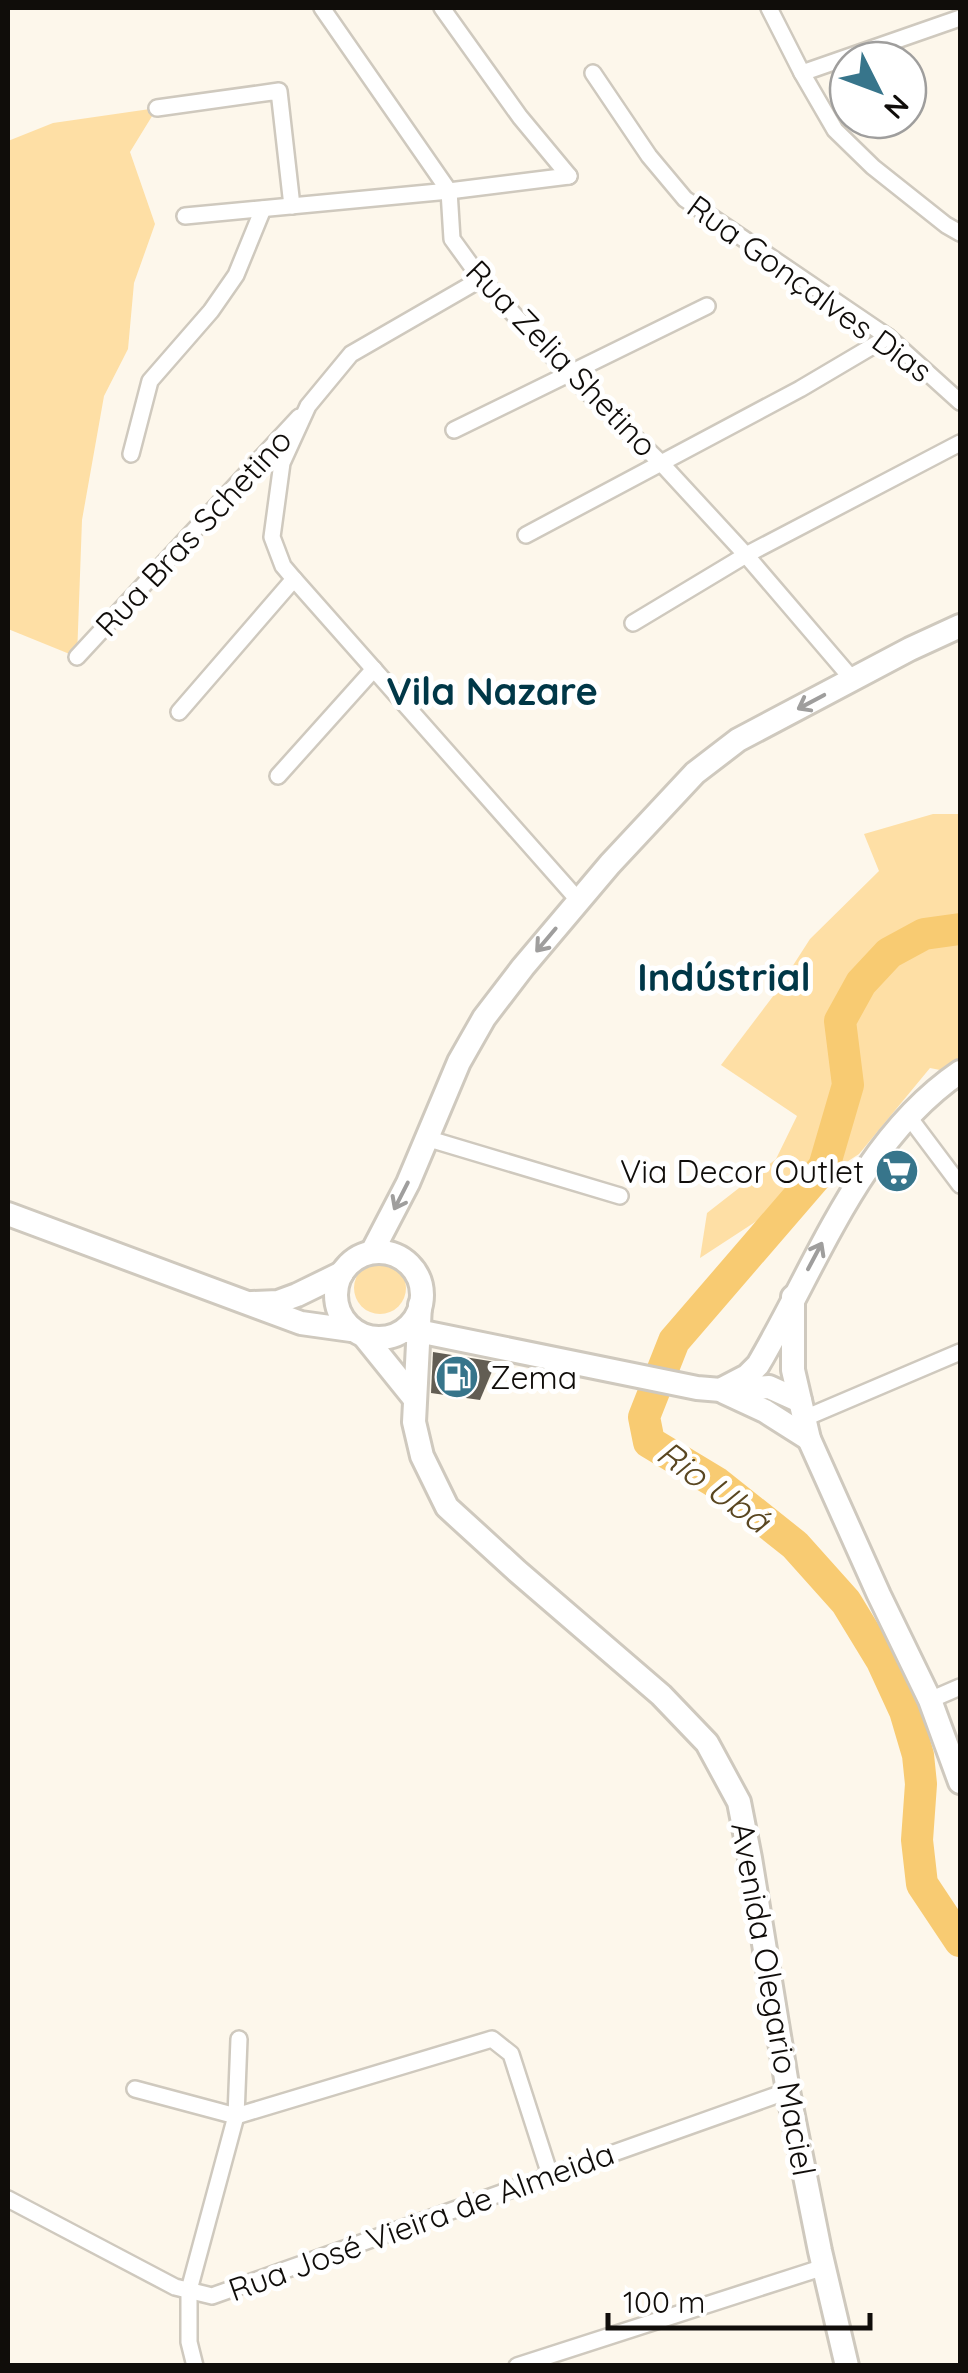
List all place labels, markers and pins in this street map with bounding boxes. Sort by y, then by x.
supermarket icon: Via Decor Outlet [874,1148,920,1194]
place label: Via Decor Outlet [620,1151,864,1191]
fuel station icon: Zema [434,1354,480,1400]
place label: Zema [490,1357,577,1397]

